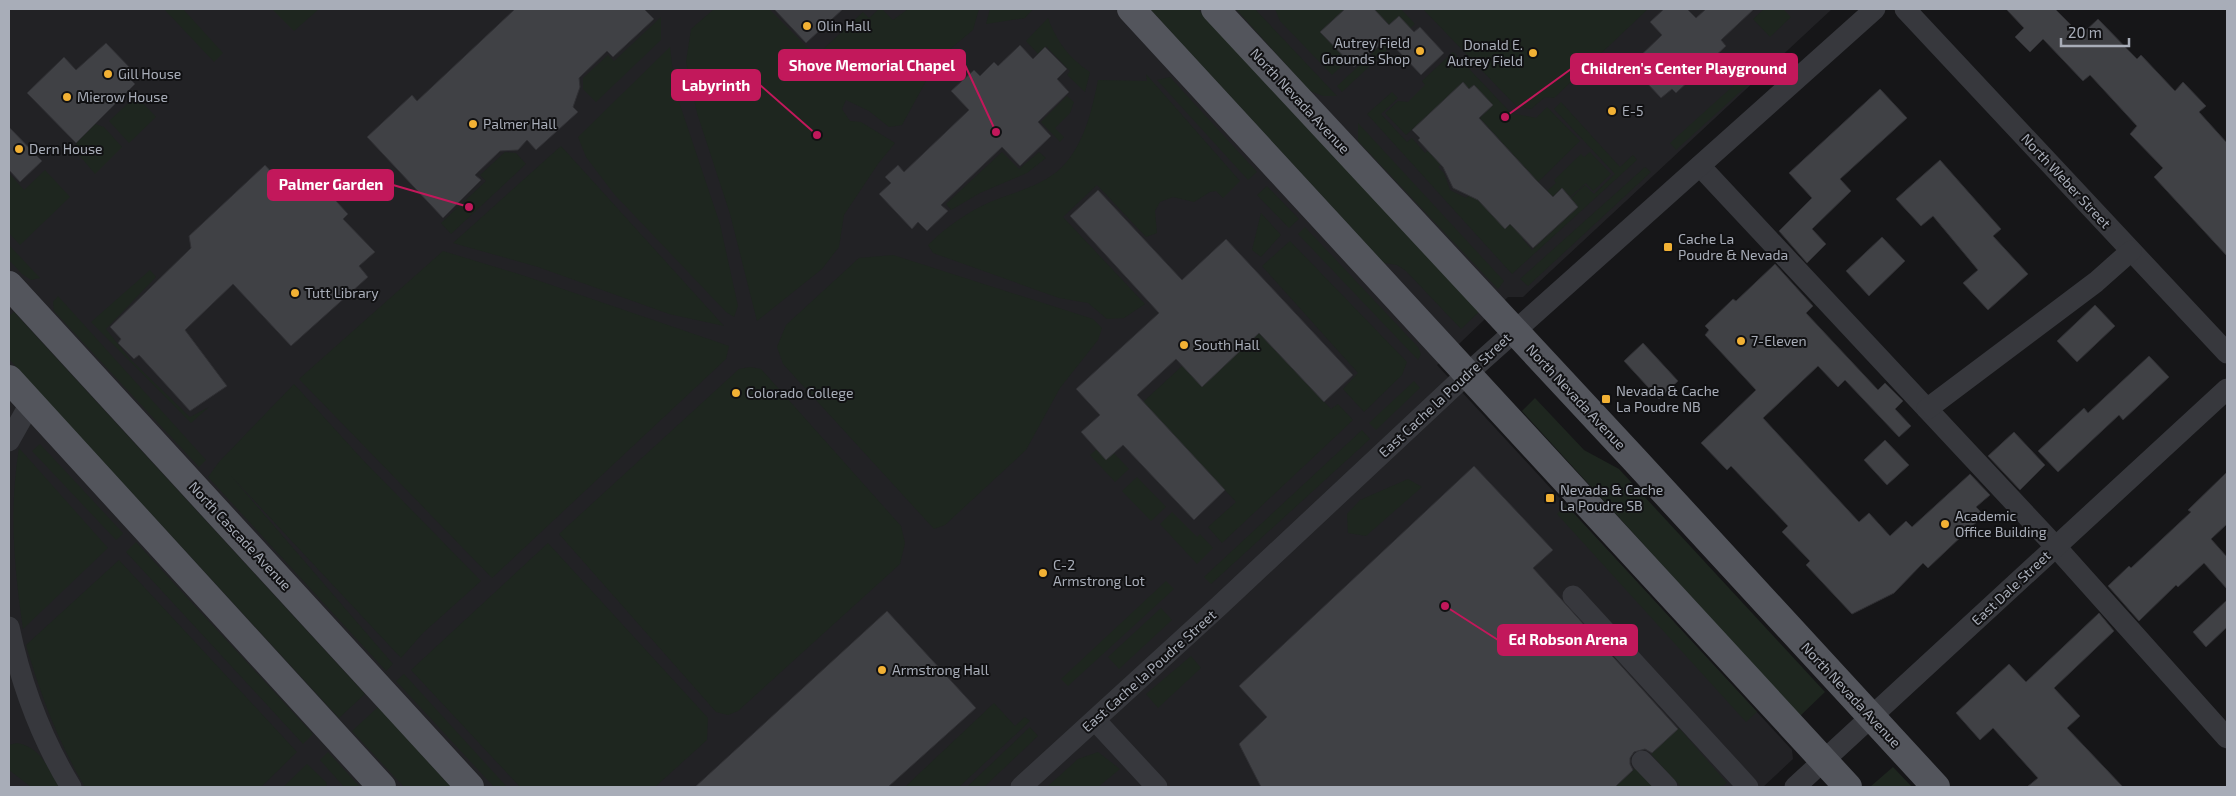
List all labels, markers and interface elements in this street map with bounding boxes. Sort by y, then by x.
scale bar [2061,15,2128,47]
place label: Olin Hall [817,17,871,34]
marker: Olin Hall [801,20,813,32]
text: 20 m [2068,23,2102,41]
place label: Autrey Field Grounds Shop [1321,34,1410,67]
place label: Donald E. Autrey Field [1447,36,1523,69]
street label: North Nevada Avenue [1247,44,1354,157]
marker: Autrey Field Grounds Shop [1414,45,1426,57]
marker: Donald E. Autrey Field [1527,47,1539,59]
callout: Shove Memorial Chapel [779,50,965,80]
callout: Children's Center Playground [1571,54,1797,84]
text: Shove Memorial Chapel [789,56,955,74]
text: Children's Center Playground [1581,59,1787,78]
place label: Gill House [118,65,181,82]
marker: Gill House [102,68,114,80]
callout: Labyrinth [672,70,760,100]
text: Labyrinth [682,76,750,95]
place label: Mierow House [77,88,168,105]
marker: Mierow House [61,91,73,103]
place label: E-5 [1622,102,1644,119]
marker: E-5 [1606,105,1618,117]
place label: Palmer Hall [483,115,557,132]
marker: Palmer Hall [467,118,479,130]
street label: North Weber Street [2018,130,2115,232]
place label: Dern House [29,140,103,157]
marker: Dern House [13,143,25,155]
callout: Palmer Garden [268,170,393,200]
text: Palmer Garden [279,175,383,193]
place label: Cache La Poudre & Nevada [1678,230,1788,263]
marker: Cache La Poudre & Nevada [1662,241,1674,253]
place label: Tutt Library [305,284,379,301]
marker: Tutt Library [289,287,301,299]
street label: East Cache la Poudre Street [1375,329,1514,460]
place label: 7-Eleven [1751,332,1807,349]
marker: 7-Eleven [1735,335,1747,347]
place label: South Hall [1194,336,1261,353]
marker: South Hall [1178,339,1190,351]
street label: North Nevada Avenue [1523,340,1630,453]
place label: Nevada & Cache La Poudre NB [1616,382,1719,415]
place label: Colorado College [746,384,853,401]
marker: Colorado College [730,387,742,399]
marker: Nevada & Cache La Poudre NB [1600,393,1612,405]
street label: North Cascade Avenue [186,478,295,594]
place label: Nevada & Cache La Poudre SB [1560,481,1663,514]
marker: Nevada & Cache La Poudre SB [1544,492,1556,504]
place label: Academic Office Building [1955,507,2047,540]
marker: Academic Office Building [1939,518,1951,530]
street label: East Dale Street [1968,547,2054,629]
place label: C-2 Armstrong Lot [1053,556,1145,589]
marker: C-2 Armstrong Lot [1037,567,1049,579]
street label: East Cache la Poudre Street [1078,606,1219,735]
callout: Ed Robson Arena [1498,625,1637,655]
text: Ed Robson Arena [1508,630,1628,648]
street label: North Nevada Avenue [1798,638,1905,751]
place label: Armstrong Hall [892,661,990,678]
marker: Armstrong Hall [876,664,888,676]

